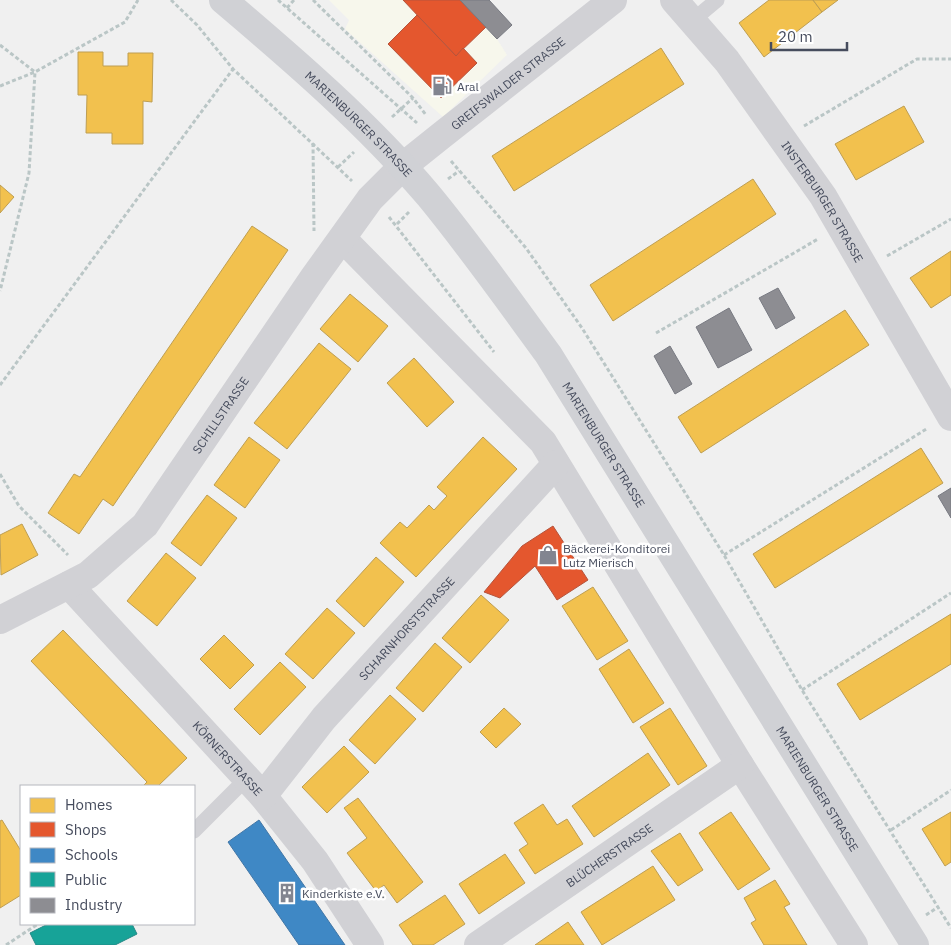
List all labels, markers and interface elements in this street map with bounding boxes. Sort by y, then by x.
scale bar [771,20,847,52]
text: 20 m [778,27,813,46]
street label: GREIFSWALDER STRASSE [448,33,568,133]
street label: MARIENBURGER STRASSE [302,68,416,180]
fuel station icon: Aral [431,75,453,97]
place label: Aral [457,79,479,94]
street label: INSTERBURGER STRASSE [779,138,867,265]
street label: SCHILLSTRASSE [189,374,252,456]
street label: MARIENBURGER STRASSE [560,379,649,510]
place label: Bäckerei-Konditorei Lutz Mierisch [563,541,670,570]
shop icon: Bäckerei-Konditorei Lutz Mierisch [537,544,559,566]
street label: SCHARNHORSTSTRASSE [355,573,457,683]
street label: KÖRNERSTRASSE [190,717,266,799]
street label: MARIENBURGER STRASSE [773,723,862,854]
legend [20,785,195,925]
text: Homes [65,795,113,814]
text: Shops [65,820,107,839]
street label: BLÜCHERSTRASSE [563,820,655,890]
text: Schools [65,845,118,864]
text: Public [65,870,107,889]
building icon: Kinderkiste e.V. [276,882,298,904]
place label: Kinderkiste e.V. [302,886,385,901]
text: Industry [65,895,123,914]

